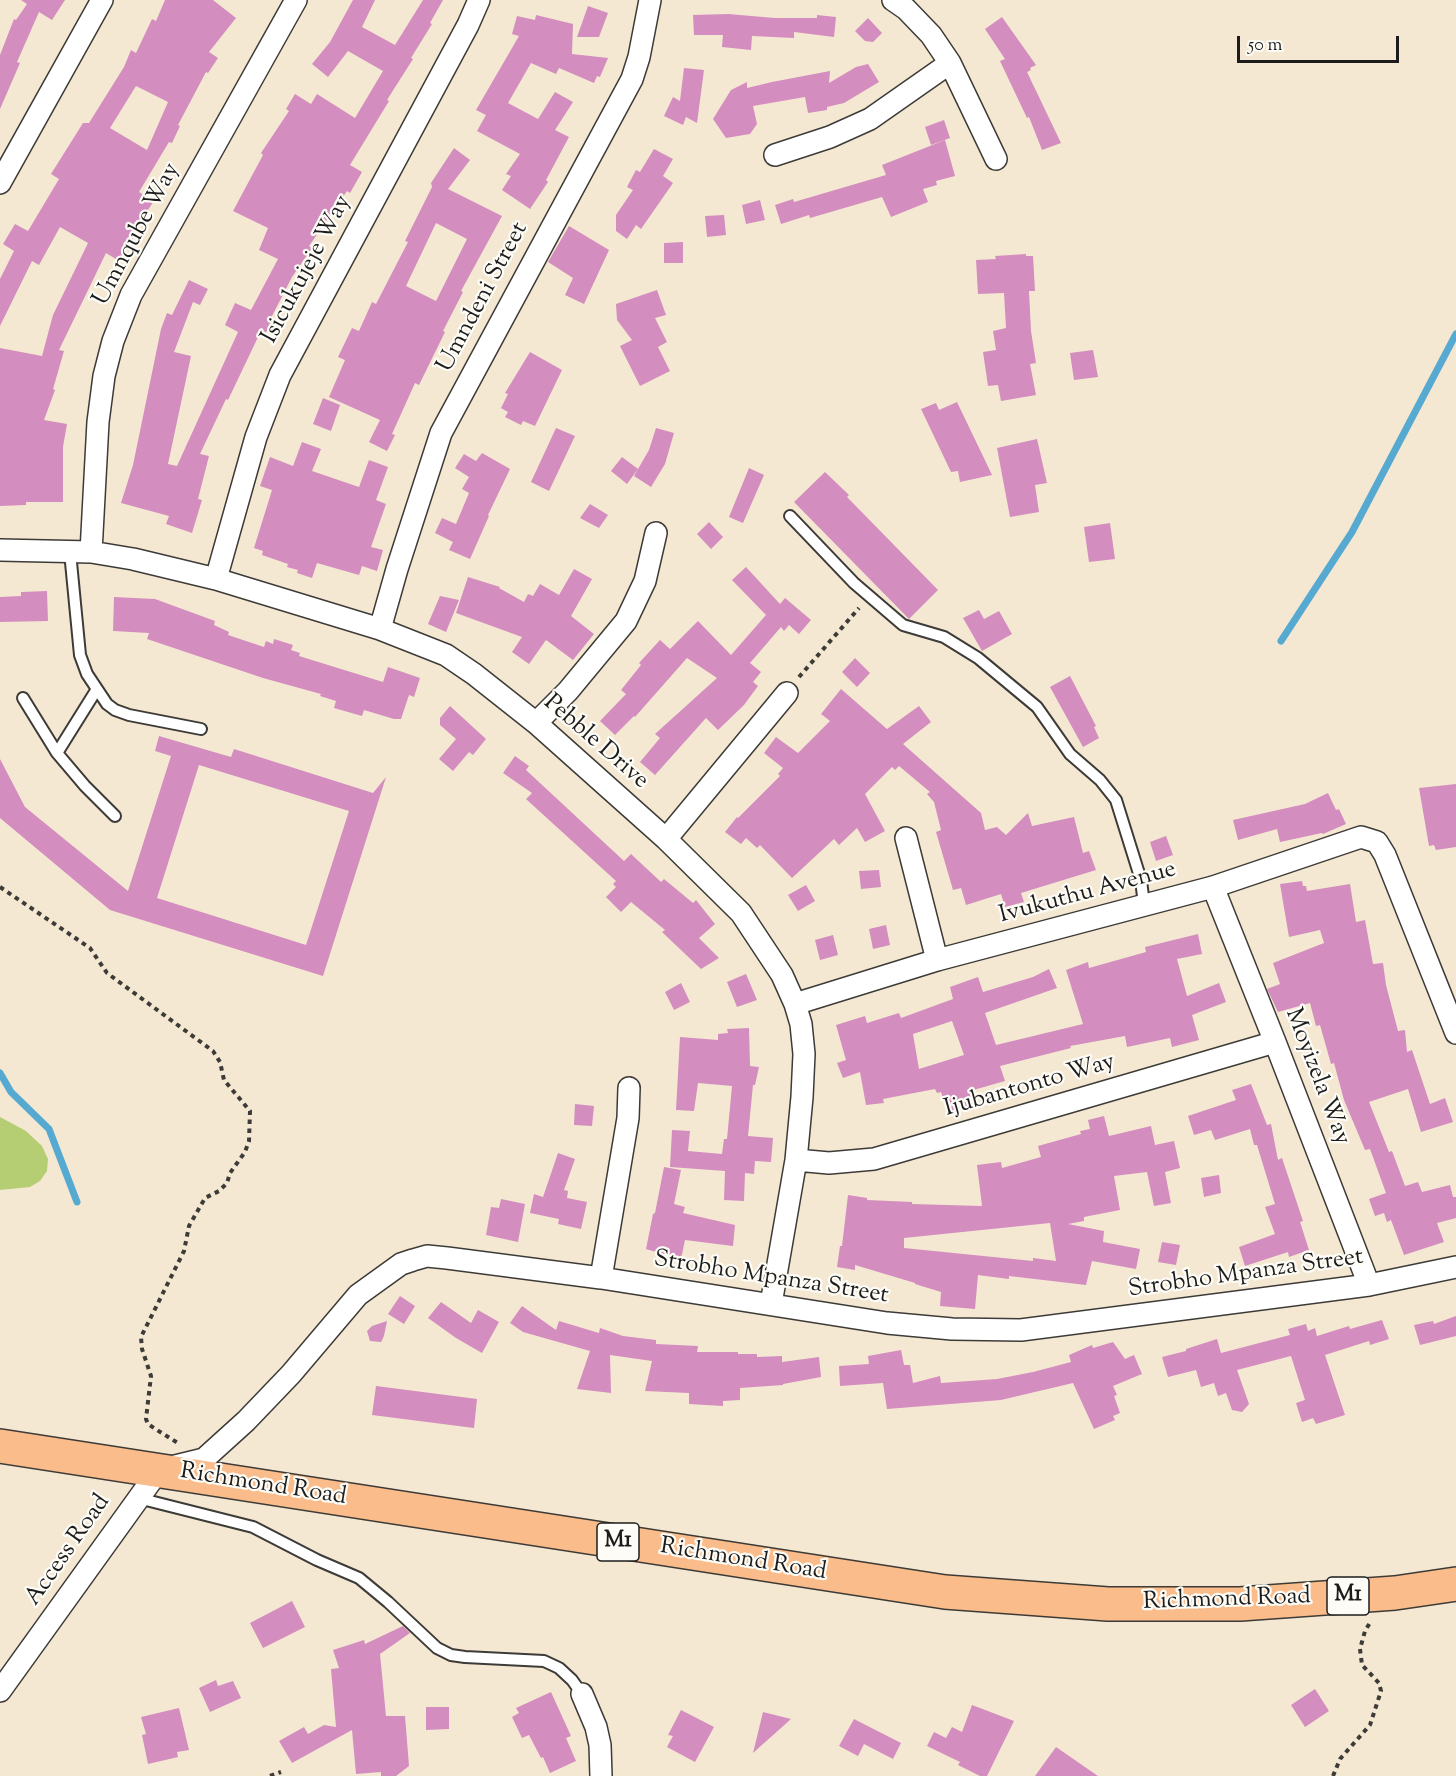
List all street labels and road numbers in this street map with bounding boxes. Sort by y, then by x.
street label: Umnqube Way [88,159,188,311]
street label: Isicukujeje Way [257,191,359,349]
street label: Umndeni Street [432,218,536,378]
street label: Pebble Drive [537,690,653,796]
street label: Ivukuthu Avenue [996,857,1180,931]
street label: Moyizela Way [1277,1005,1355,1149]
street label: Ijubantonto Way [941,1049,1119,1125]
street label: Strobho Mpanza Street [1127,1244,1365,1306]
street label: Strobho Mpanza Street [652,1246,890,1312]
street label: Richmond Road [178,1459,348,1513]
street label: Access Road [20,1490,118,1612]
road number: M1 [597,1523,639,1561]
street label: Richmond Road [658,1534,828,1588]
road number: M1 [1327,1577,1369,1615]
street label: Richmond Road [1143,1584,1311,1618]

